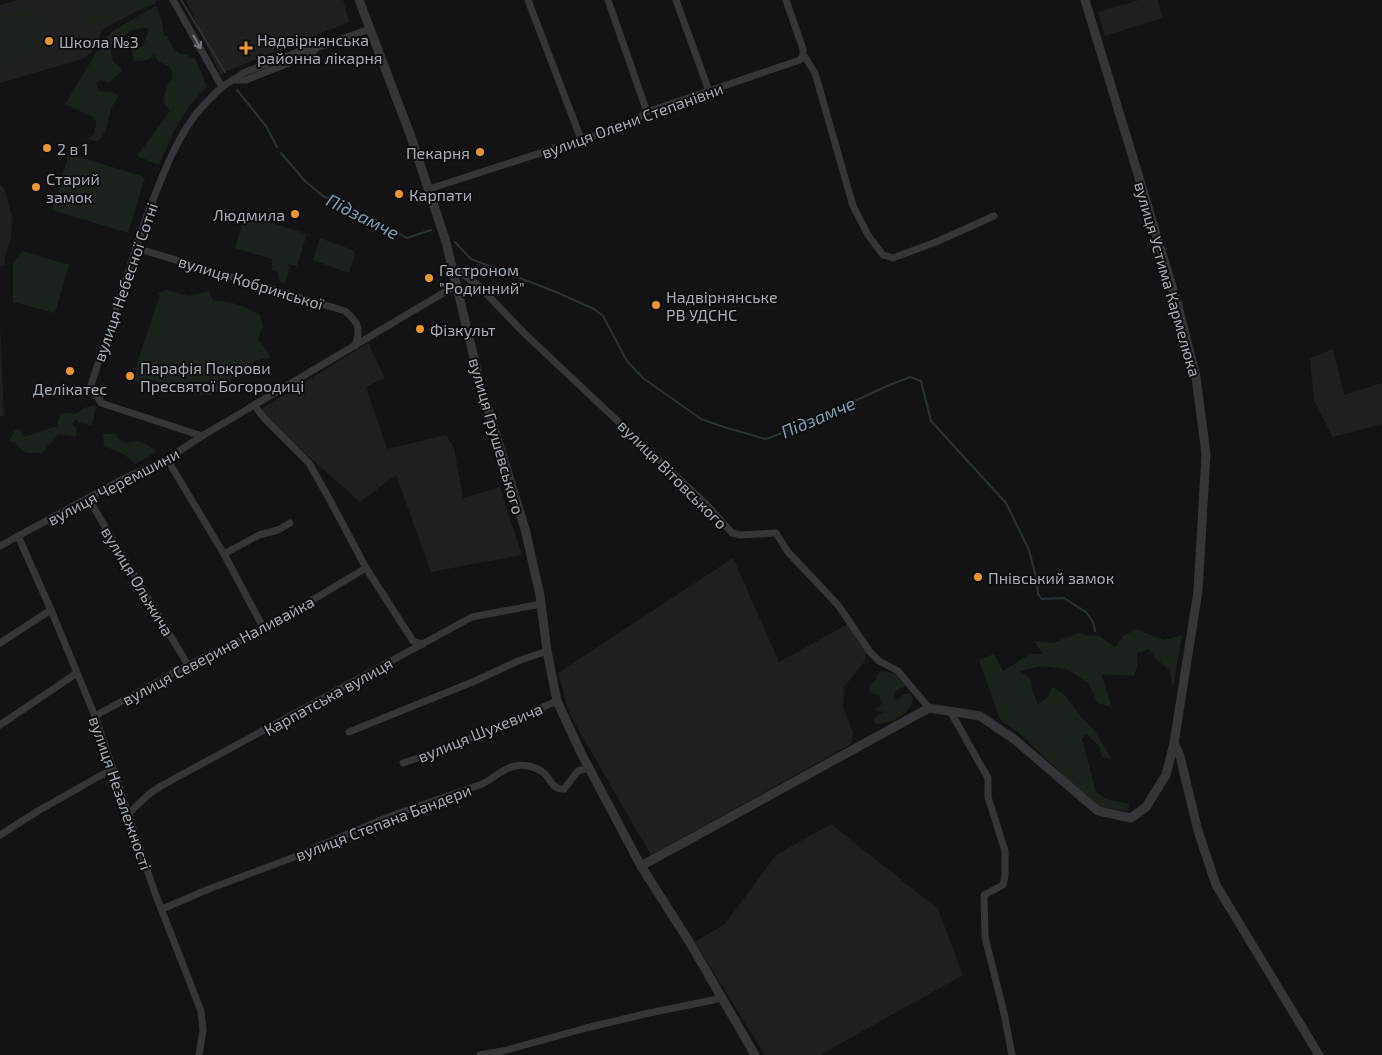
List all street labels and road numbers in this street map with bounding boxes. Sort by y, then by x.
street label: вулиця Олени Степанівни [539,78,726,163]
street label: вулиця Устима Кармелюка [1130,179,1205,379]
street label: вулиця Небесної Сотні [89,200,162,364]
street label: вулиця Кобринської [176,251,327,314]
street label: вулиця Грушевського [465,356,528,517]
street label: вулиця Вітовського [614,415,732,533]
street label: вулиця Черемшини [44,443,183,530]
street label: вулиця Ольжича [97,523,178,640]
street label: вулиця Северина Наливайка [119,591,318,710]
street label: Карпатська вулиця [260,653,396,740]
street label: вулиця Шухевича [415,698,546,767]
street label: вулиця Незалежності [85,714,156,873]
street label: вулиця Степана Бандери [293,780,474,865]

